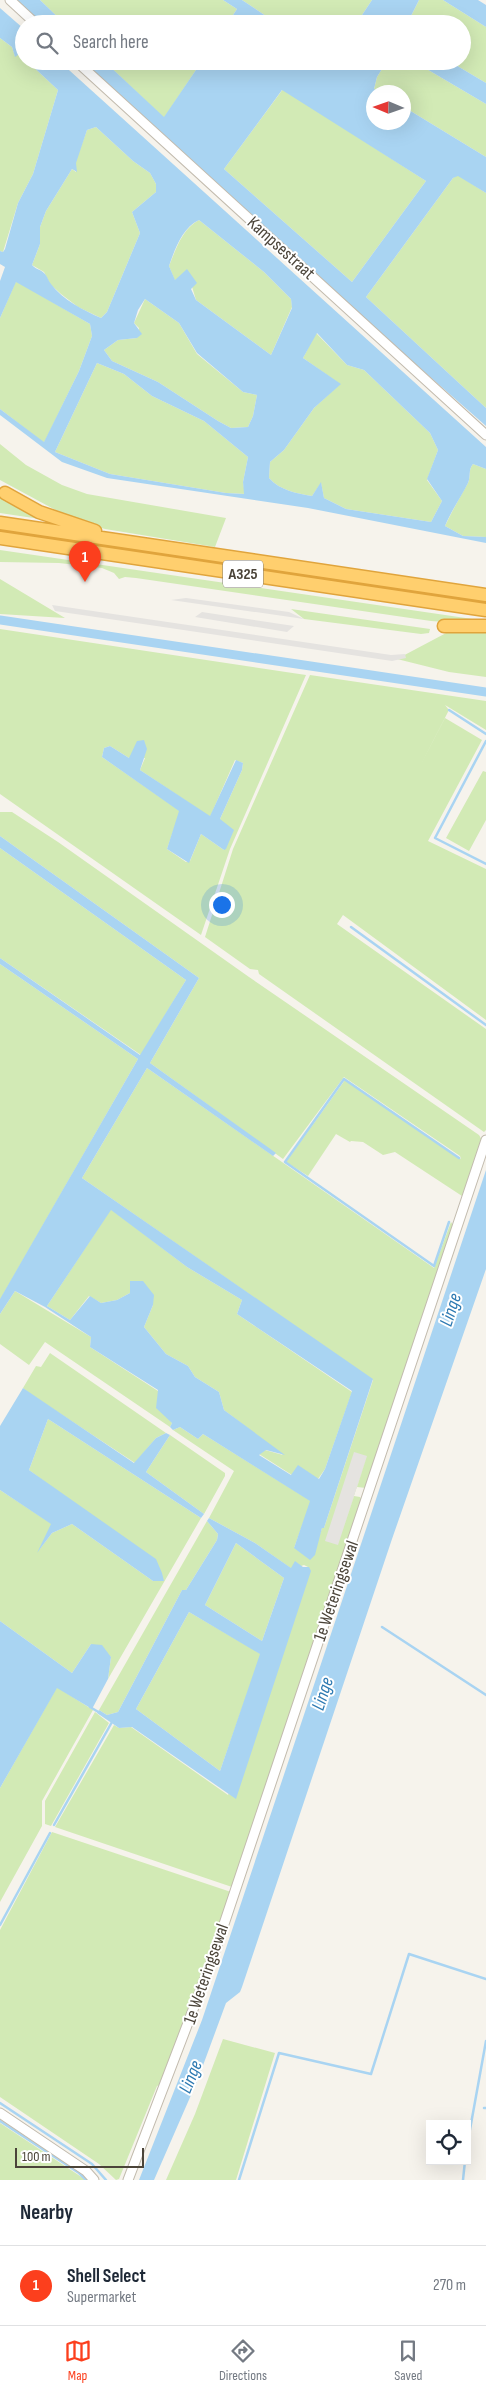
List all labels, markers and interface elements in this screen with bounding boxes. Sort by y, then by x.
search box [15,15,471,70]
icon: search [33,29,61,57]
text: Search here [73,31,149,54]
north arrow [366,85,411,130]
street label: Kampsestraat [243,212,320,284]
pin: 1 [69,541,101,582]
road number: A325 [223,560,263,588]
your location [209,892,235,918]
water label: Linge [435,1290,467,1329]
street label: 1e Weteringsewal [309,1538,363,1644]
water label: Linge [307,1674,339,1713]
street label: 1e Weteringsewal [179,1921,233,2027]
water label: Linge [174,2057,208,2097]
map controls [426,2120,471,2165]
button: locate [426,2120,471,2165]
scale bar [15,2145,144,2168]
text: 100 m [22,2148,51,2165]
text: Nearby [20,2200,73,2225]
text: Shell Select [67,2265,146,2288]
text: 1 [33,2276,39,2295]
text: 270 m [433,2276,466,2295]
text: Supermarket [67,2288,136,2307]
tab: Map [64,2337,92,2384]
tab: Directions [219,2337,267,2384]
tab: Saved [394,2337,422,2384]

